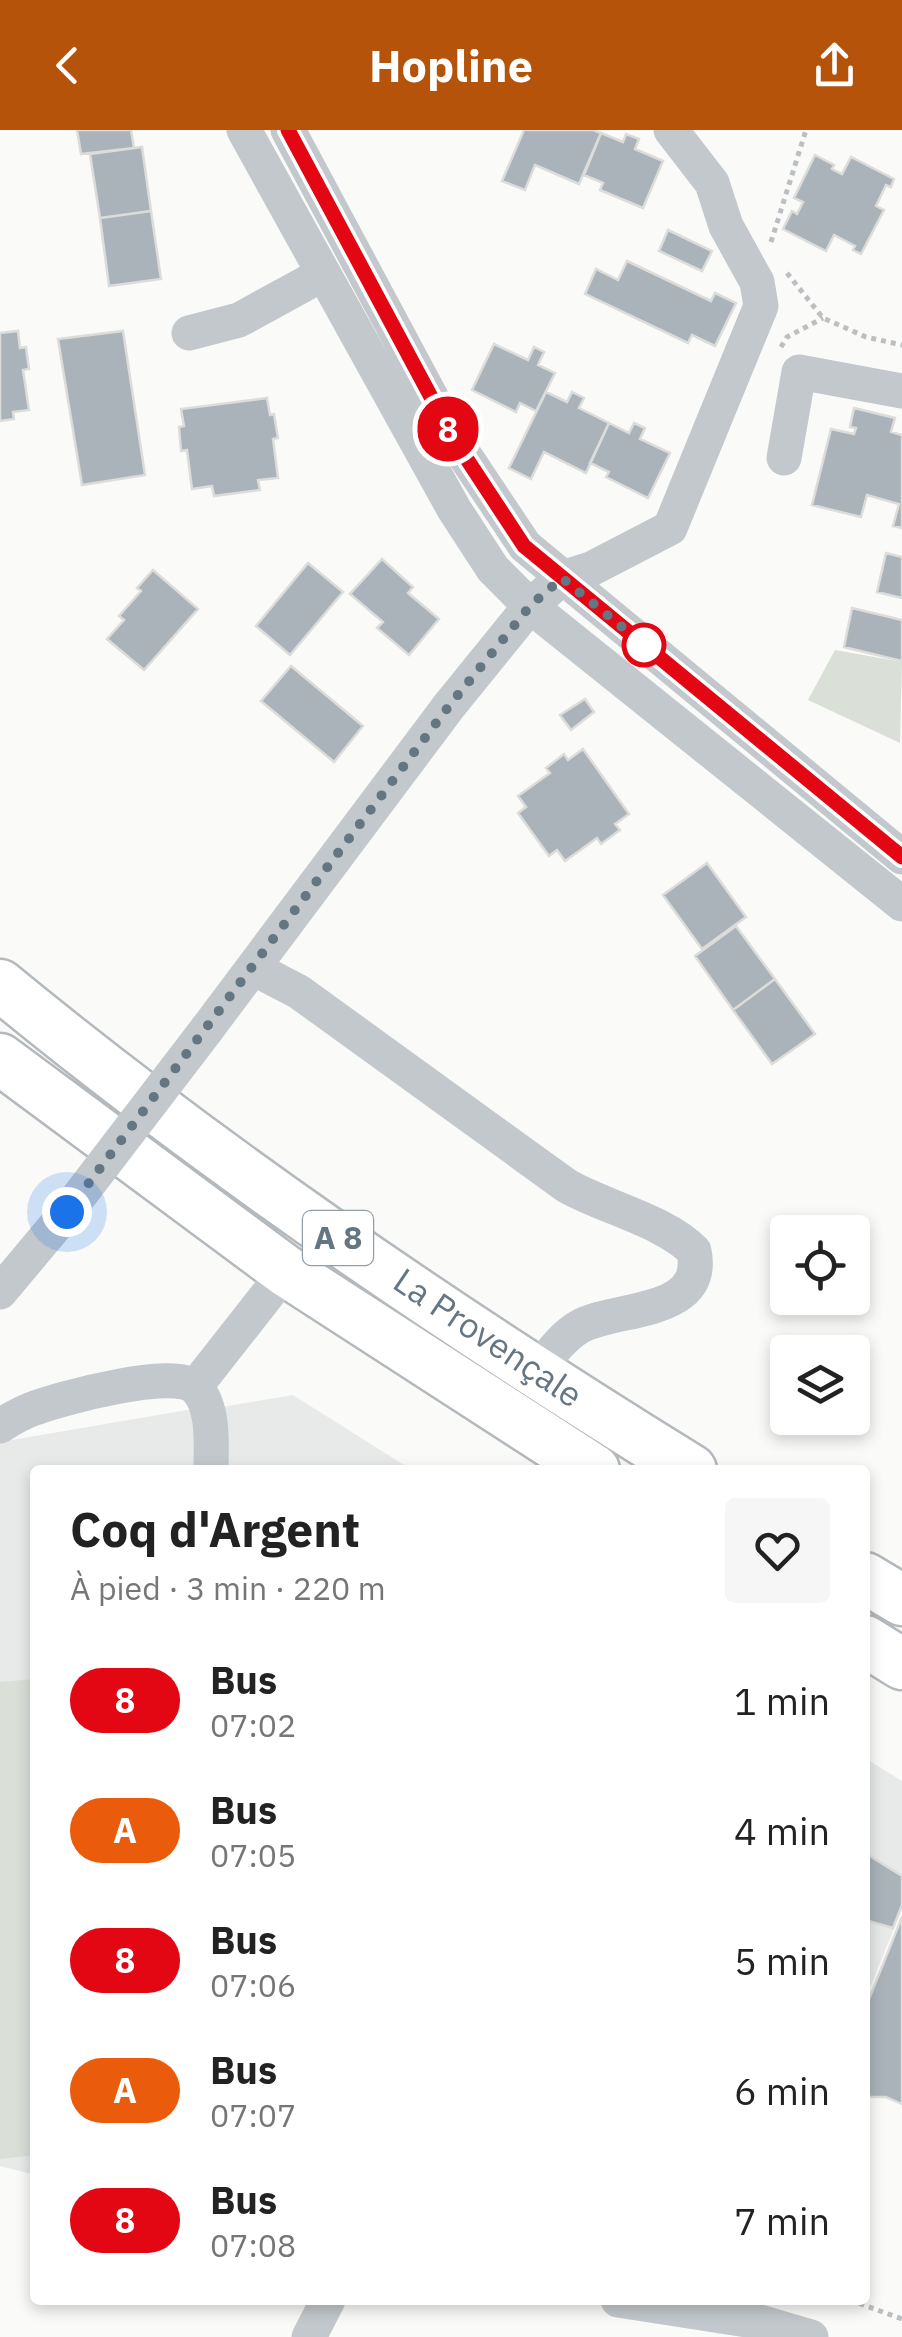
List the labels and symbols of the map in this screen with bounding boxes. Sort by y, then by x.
line badge: 8 [416,396,480,462]
unlabelled marker [623,624,665,666]
your location [42,1187,92,1237]
road number: A 8 [303,1211,373,1265]
street label: La Provençale [385,1257,592,1417]

